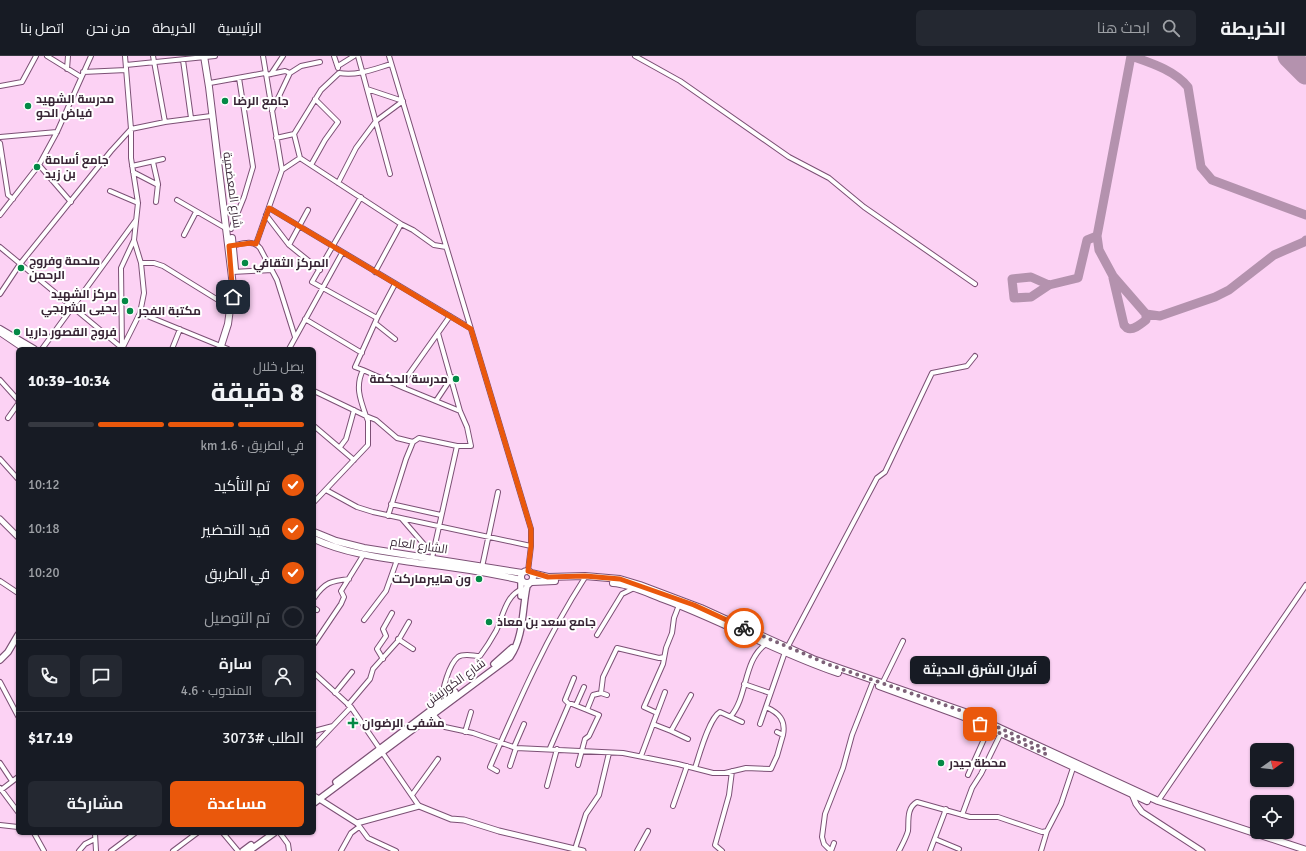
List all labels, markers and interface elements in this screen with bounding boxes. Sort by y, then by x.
search box [916,10,1196,46]
icon: search [1160,17,1182,39]
text: الخريطة [1220,17,1286,41]
text: ابحث هنا [1097,19,1150,37]
text: اتصل بنا [20,20,64,37]
text: من نحن [86,20,130,37]
text: الخريطة [152,20,196,37]
text: الرئيسية [218,20,262,37]
place label: مدرسة الشهيد فياض الحو [36,92,114,121]
place label: جامع الرضا [233,94,289,110]
marker: جامع الرضا [220,96,230,106]
marker: مدرسة الشهيد فياض الحو [23,101,33,111]
street label: شارع المعضمية [219,151,245,229]
place label: جامع أسامة بن زيد [45,152,109,182]
marker: جامع أسامة بن زيد [32,162,42,172]
place label: ملحمة وفروج الرحمن [29,254,100,283]
place label: المركز الثقافي [253,256,329,273]
marker: المركز الثقافي [240,258,250,268]
marker: ملحمة وفروج الرحمن [16,263,26,273]
pin [216,280,250,314]
icon: home [222,286,244,308]
place label: مركز الشهيد يحيى الشربجي [41,287,118,318]
marker: مركز الشهيد يحيى الشربجي [120,296,130,306]
place label: مكتبة الفجر [137,304,201,319]
marker: مكتبة الفجر [125,306,135,316]
place label: فروج القصور داريا [25,325,117,341]
marker: فروج القصور داريا [12,327,22,337]
text: يصل خلال [253,359,304,375]
text: 10:34–10:39 [28,372,110,390]
place label: مدرسة الحكمة [369,372,448,387]
marker: مدرسة الحكمة [451,374,461,384]
text: 8 دقيقة [211,377,304,409]
text: في الطريق · 1.6 km [201,438,304,454]
icon: check [282,474,304,496]
text: 10:12 [28,477,60,493]
text: تم التأكيد [214,477,270,495]
icon: check [282,518,304,540]
text: 10:18 [28,521,60,537]
text: قيد التحضير [202,521,270,539]
street label: الشارع العام [389,535,449,557]
icon: check [282,562,304,584]
text: 10:20 [28,565,60,581]
text: في الطريق [205,565,270,583]
place label: ون هايبرماركت [392,572,471,587]
marker: ون هايبرماركت [474,574,484,584]
courier [724,608,764,648]
text: تم التوصيل [204,609,270,627]
place label: جامع سعد بن معاذ [497,615,596,631]
marker: جامع سعد بن معاذ [484,617,494,627]
icon: bike [733,617,755,639]
button: phone [28,655,70,697]
button: chat [80,655,122,697]
text: سارة [219,655,252,673]
button: person [262,655,304,697]
street label: شارع الكورنيش [421,656,489,710]
callout: أفران الشرق الحديثة [910,656,1050,684]
text: أفران الشرق الحديثة [923,662,1037,678]
text: المندوب · 4.6 [181,683,252,699]
pin [963,707,997,741]
icon: bag [969,713,991,735]
place label: مشفى الرضوان [362,716,445,731]
marker: مشفى الرضوان [347,717,359,729]
text: $17.19 [28,729,73,747]
text: الطلب #3073 [222,729,304,747]
north arrow [1250,743,1294,787]
map controls [1250,743,1294,839]
place label: محطة حيدر [948,756,1007,771]
marker: محطة حيدر [936,758,946,768]
button: مشاركة [28,781,162,827]
button: مساعدة [170,781,304,827]
button: locate [1250,795,1294,839]

